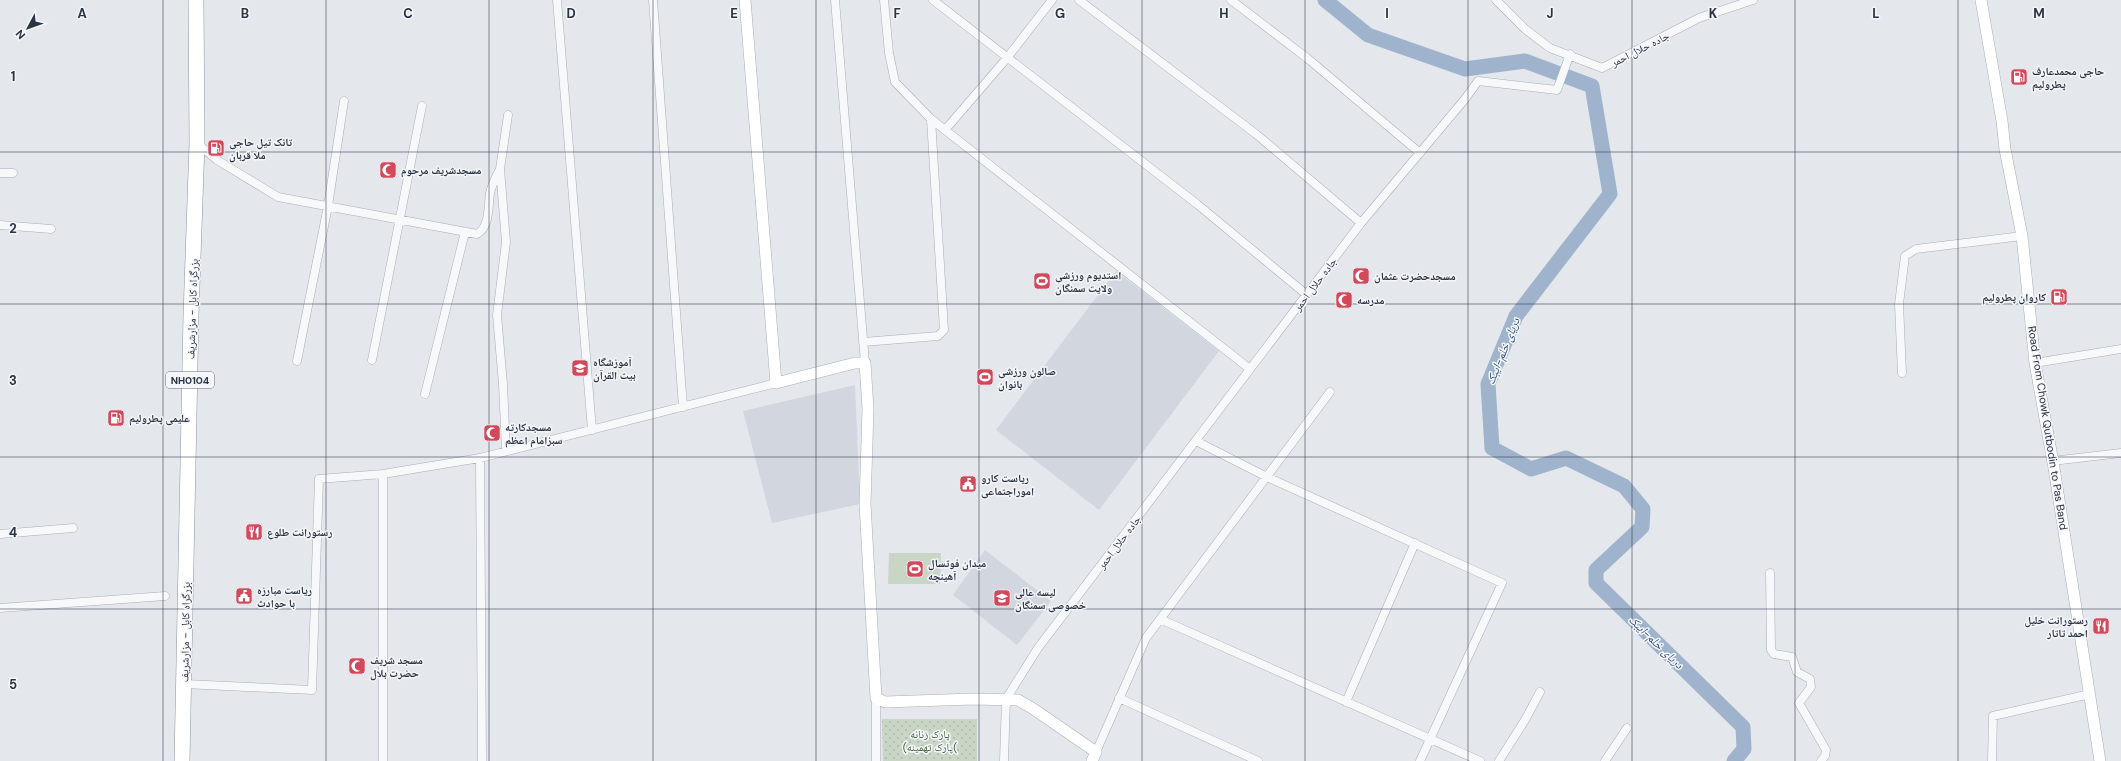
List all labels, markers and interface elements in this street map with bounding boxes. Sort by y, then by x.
text: A [77,5,87,22]
text: B [241,5,249,22]
text: C [403,5,413,22]
text: D [566,5,576,22]
text: E [730,5,738,22]
text: F [893,5,901,22]
text: G [1055,5,1065,22]
text: H [1219,5,1229,22]
text: I [1385,5,1389,22]
text: J [1546,5,1554,22]
text: K [1709,5,1718,22]
text: L [1872,5,1880,22]
text: M [2033,5,2045,22]
north arrow [8,8,48,48]
text: N [13,27,28,42]
street label: جاده حلال احمر [1608,28,1671,70]
place label: حاجی محمدعارف پطرولیم [2032,64,2104,92]
fuel station icon: حاجی محمدعارف پطرولیم [2009,67,2029,87]
text: 1 [11,68,15,85]
place label: تانک تیل حاجی ملا قربان [229,135,292,163]
fuel station icon: تانک تیل حاجی ملا قربان [206,138,226,158]
mosque icon: مسجدشریف مرحوم [378,160,398,180]
place label: مسجدشریف مرحوم [401,163,482,178]
text: 2 [9,220,17,237]
street label: جاده حلال احمر [1290,254,1340,314]
street label: بزرگراه کابل - مزارشریف [183,259,201,359]
mosque icon: مسجدحضرت عثمان [1351,266,1371,286]
place label: استدیوم ورزشی ولایت سمنگان [1055,268,1121,296]
place label: مسجدحضرت عثمان [1374,269,1456,284]
sports icon: استدیوم ورزشی ولایت سمنگان [1032,271,1052,291]
fuel station icon: کاروان پطرولیم [2049,287,2069,307]
mosque icon: مدرسه [1334,290,1354,310]
place label: کاروان پطرولیم [1982,290,2046,305]
place label: مدرسه [1357,293,1385,307]
water label: دریای خلم-ایبک [1482,315,1524,387]
street label: Road From Chowk Qutbodin to Pas Band [2025,325,2071,531]
place label: آموزشگاه بیت القرآن [593,355,636,383]
school or university icon: آموزشگاه بیت القرآن [570,358,590,378]
place label: صالون ورزشی بانوان [998,364,1056,392]
sports icon: صالون ورزشی بانوان [975,367,995,387]
text: 3 [9,372,17,389]
road number: NH0104 [166,372,214,388]
fuel station icon: علیمی پطرولیم [106,408,126,428]
place label: علیمی پطرولیم [129,411,190,426]
place label: مسجدکارته سبزامام اعظم [505,420,563,448]
mosque icon: مسجدکارته سبزامام اعظم [482,423,502,443]
place label: ریاست کارو اموراجتماعی [981,471,1034,499]
public building icon: ریاست کارو اموراجتماعی [958,474,978,494]
street label: جاده حلال احمر [1094,512,1144,572]
restaurant icon: رستورانت طلوع [244,522,264,542]
text: 4 [9,524,17,541]
place label: رستورانت طلوع [267,525,332,540]
place label: میدان فوتسال آهینچه [928,556,986,583]
sports icon: میدان فوتسال آهینچه [905,559,925,579]
street label: بزرگراه کابل - مزارشریف [177,582,193,682]
place label: ریاست مبارزه با حوادث [257,583,312,610]
place label: لیسه عالی خصوصی سمنگان [1015,585,1086,613]
public building icon: ریاست مبارزه با حوادث [234,586,254,606]
school or university icon: لیسه عالی خصوصی سمنگان [992,588,1012,608]
water label: دریای خلم-ایبک [1625,612,1687,672]
place label: رستورانت خلیل احمد تاتار [2024,613,2088,640]
restaurant icon: رستورانت خلیل احمد تاتار [2091,616,2111,636]
place label: مسجد شریف حضرت بلال [370,653,423,681]
mosque icon: مسجد شریف حضرت بلال [347,656,367,676]
text: 5 [9,676,17,693]
park label: پارک زنانه (پارک تهمینه( [903,727,957,754]

